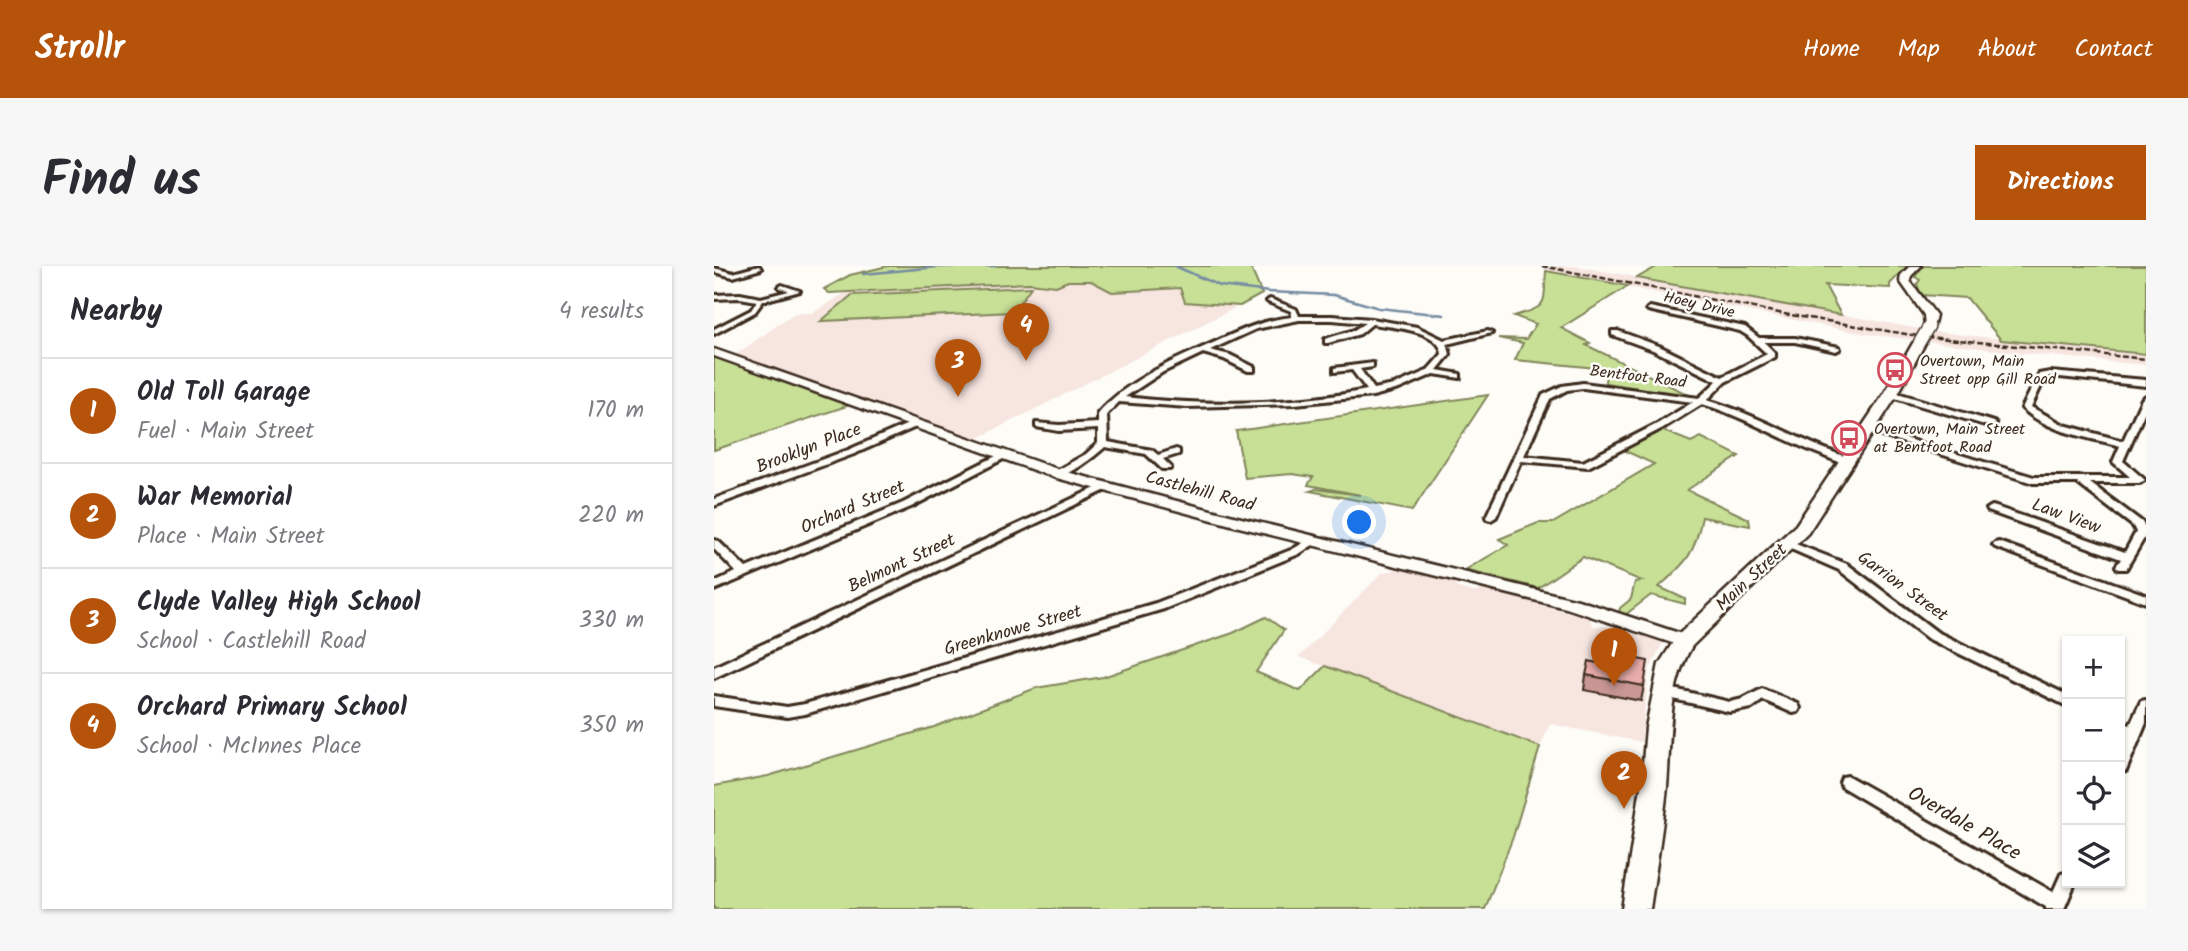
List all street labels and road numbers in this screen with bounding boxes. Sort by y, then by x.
street label: Hoey Drive [1661,285,1737,325]
street label: Bentfoot Road [1588,359,1689,395]
street label: Brooklyn Place [752,416,866,482]
street label: Castlehill Road [1142,463,1259,521]
street label: Orchard Street [796,473,911,543]
street label: Law View [2027,491,2105,543]
street label: Belmont Street [843,526,962,602]
street label: Main Street [1709,536,1795,619]
street label: Garrion Street [1850,544,1954,631]
street label: Greenknowe Street [941,597,1086,665]
street label: Overdale Place [1901,778,2028,870]

